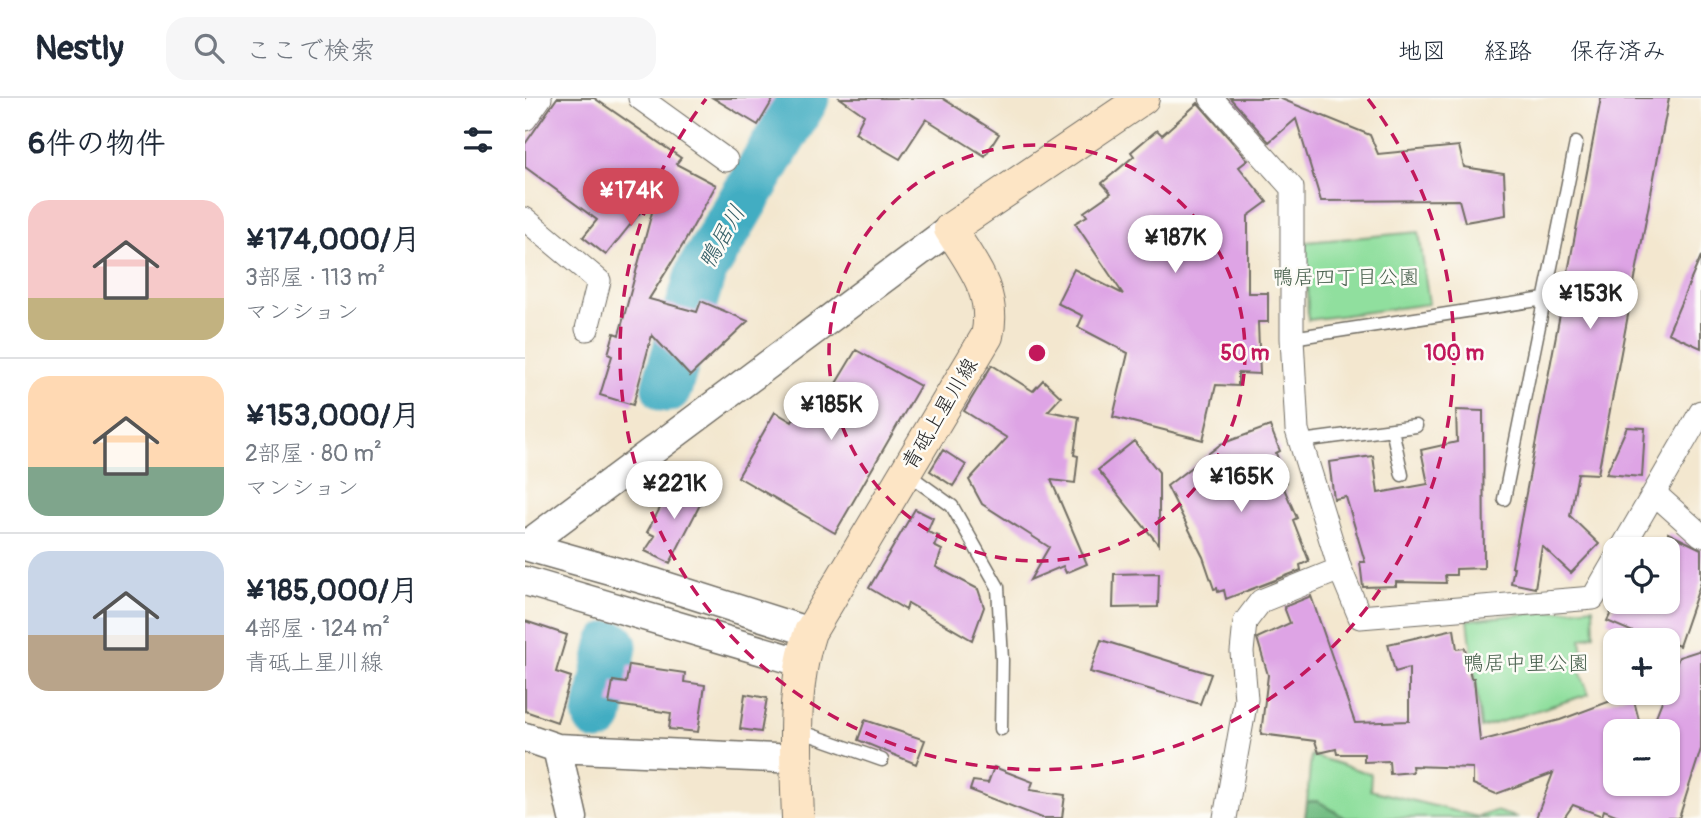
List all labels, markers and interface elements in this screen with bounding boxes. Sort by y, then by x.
search box [166,17,656,80]
text: Nestly [35,28,124,69]
icon: search [190,29,228,67]
text: ここで検索 [246,35,376,67]
text: 地図 [1398,37,1446,66]
text: 経路 [1484,37,1532,66]
text: 保存済み [1570,37,1666,66]
icon: filters [459,121,497,159]
text: 6件の物件 [28,125,165,162]
pin: ¥174K [582,169,680,228]
text: ¥174K [599,176,663,205]
water label: 鴨居川 [692,200,752,274]
pin: ¥187K [1126,216,1224,275]
text: ¥174,000/月 [245,221,421,258]
text: ¥187K [1144,223,1206,252]
icon: home [84,228,168,312]
text: 3部屋 · 113 m² [245,263,385,292]
park label: 鴨居四丁目公園 [1273,264,1420,291]
pin: ¥153K [1541,272,1639,331]
text: ¥153K [1558,279,1622,308]
text: マンション [245,297,359,326]
text: 50 m [1221,340,1270,367]
text: 100 m [1424,340,1484,367]
centre of rings [1025,341,1049,365]
street label: 青砥上星川線 [896,353,984,475]
pin: ¥185K [782,382,880,442]
text: ¥185K [800,390,862,419]
text: ¥153,000/月 [245,397,420,434]
icon: home [84,404,168,488]
text: 2部屋 · 80 m² [245,439,382,468]
pin: ¥165K [1192,454,1290,514]
pin: ¥221K [625,462,723,521]
text: ¥165K [1209,462,1273,491]
text: ¥221K [642,469,706,498]
text: マンション [245,473,359,502]
map controls [1603,537,1680,796]
button: locate [1603,537,1680,614]
text: ¥185,000/月 [245,572,419,609]
icon: home [84,579,168,663]
text: 4部屋 · 124 m² [245,614,390,643]
button: + [1603,628,1680,705]
text: 青砥上星川線 [245,648,383,677]
park label: 鴨居中里公園 [1463,650,1589,677]
button: − [1603,719,1680,796]

